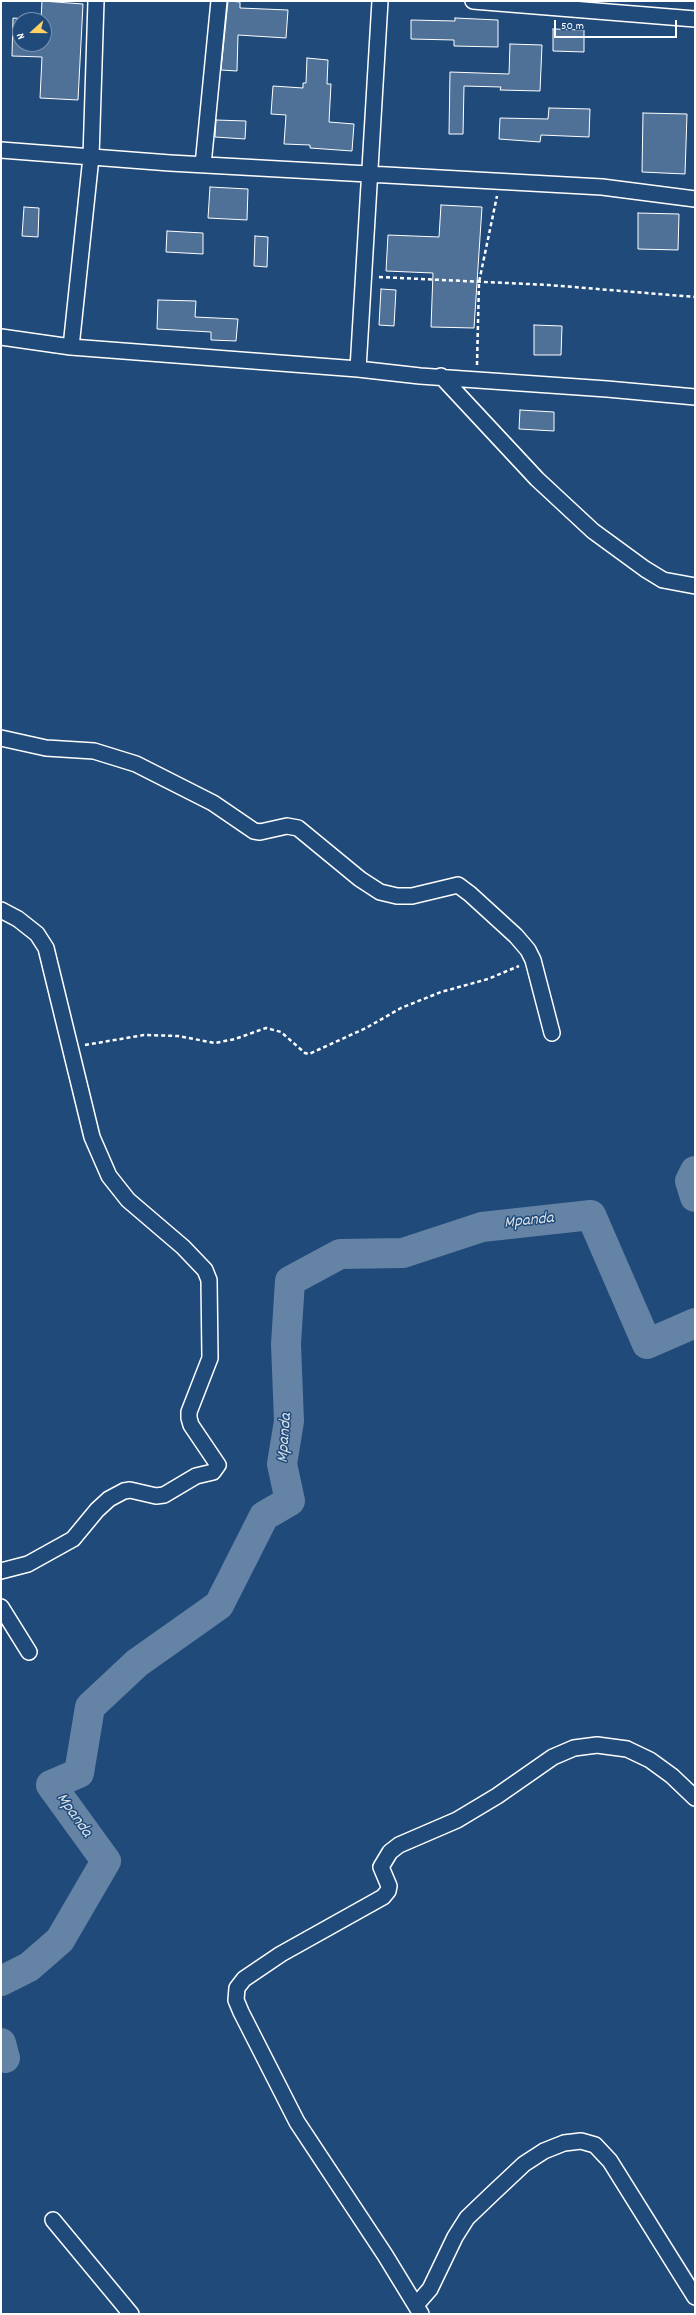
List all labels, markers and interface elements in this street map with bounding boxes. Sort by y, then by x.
north arrow [12,12,52,52]
scale bar [556,12,679,38]
text: 50 m [561,18,584,35]
text: N [13,31,30,41]
water label: Mpanda [503,1209,555,1235]
water label: Mpanda [274,1413,298,1463]
water label: Mpanda [50,1790,96,1842]

